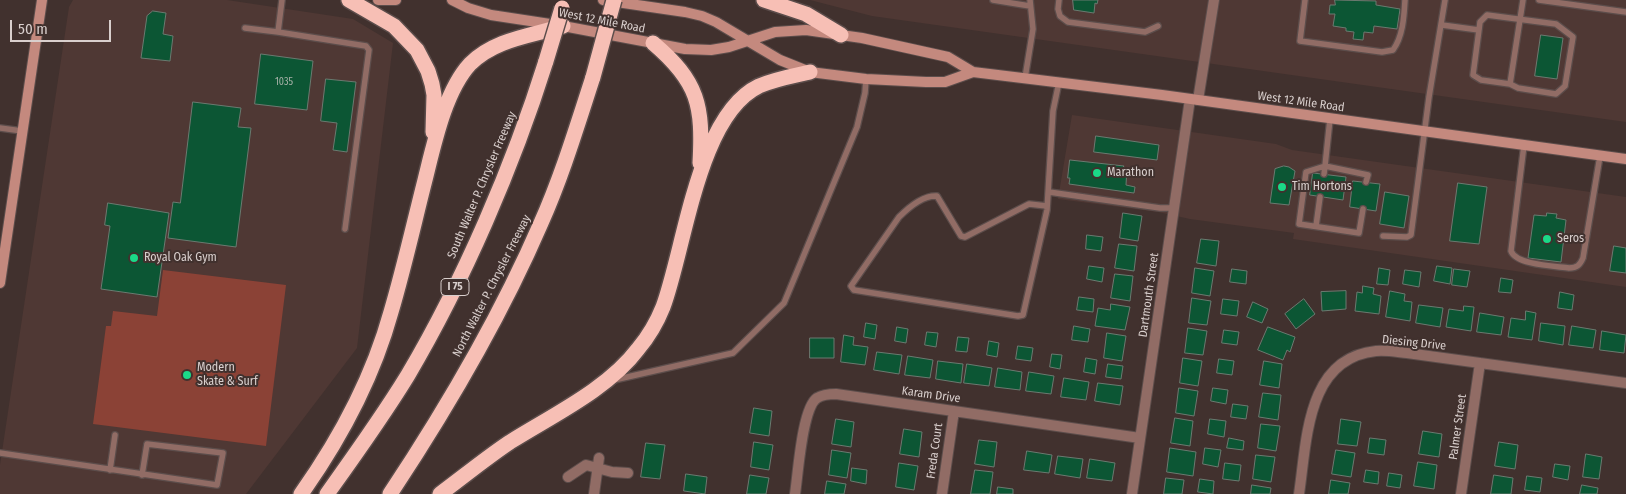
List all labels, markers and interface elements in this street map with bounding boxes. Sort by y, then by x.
street label: West 12 Mile Road [558,6,646,36]
scale bar [12,10,114,42]
text: 50 m [18,20,48,38]
house number: 1035 [275,76,293,88]
street label: West 12 Mile Road [1257,89,1345,115]
street label: South Walter P. Chrysler Freeway [444,109,520,261]
place label: Marathon [1107,166,1154,180]
marker: Marathon [1091,167,1103,179]
place label: Tim Hortons [1292,180,1352,194]
marker: Tim Hortons [1276,181,1288,193]
street label: North Walter P. Chrysler Freeway [450,213,534,359]
place label: Seros [1557,232,1584,246]
marker: Seros [1541,233,1553,245]
place label: Royal Oak Gym [144,251,217,265]
marker: Royal Oak Gym [128,252,140,264]
street label: Dartmouth Street [1136,252,1162,338]
road number: I 75 [441,278,469,296]
street label: Diesing Drive [1381,332,1447,354]
place label: Modern Skate & Surf [197,361,258,389]
marker: Modern Skate & Surf [181,369,193,381]
street label: Karam Drive [901,384,961,406]
street label: Palmer Street [1446,393,1470,461]
street label: Freda Court [924,422,946,480]

